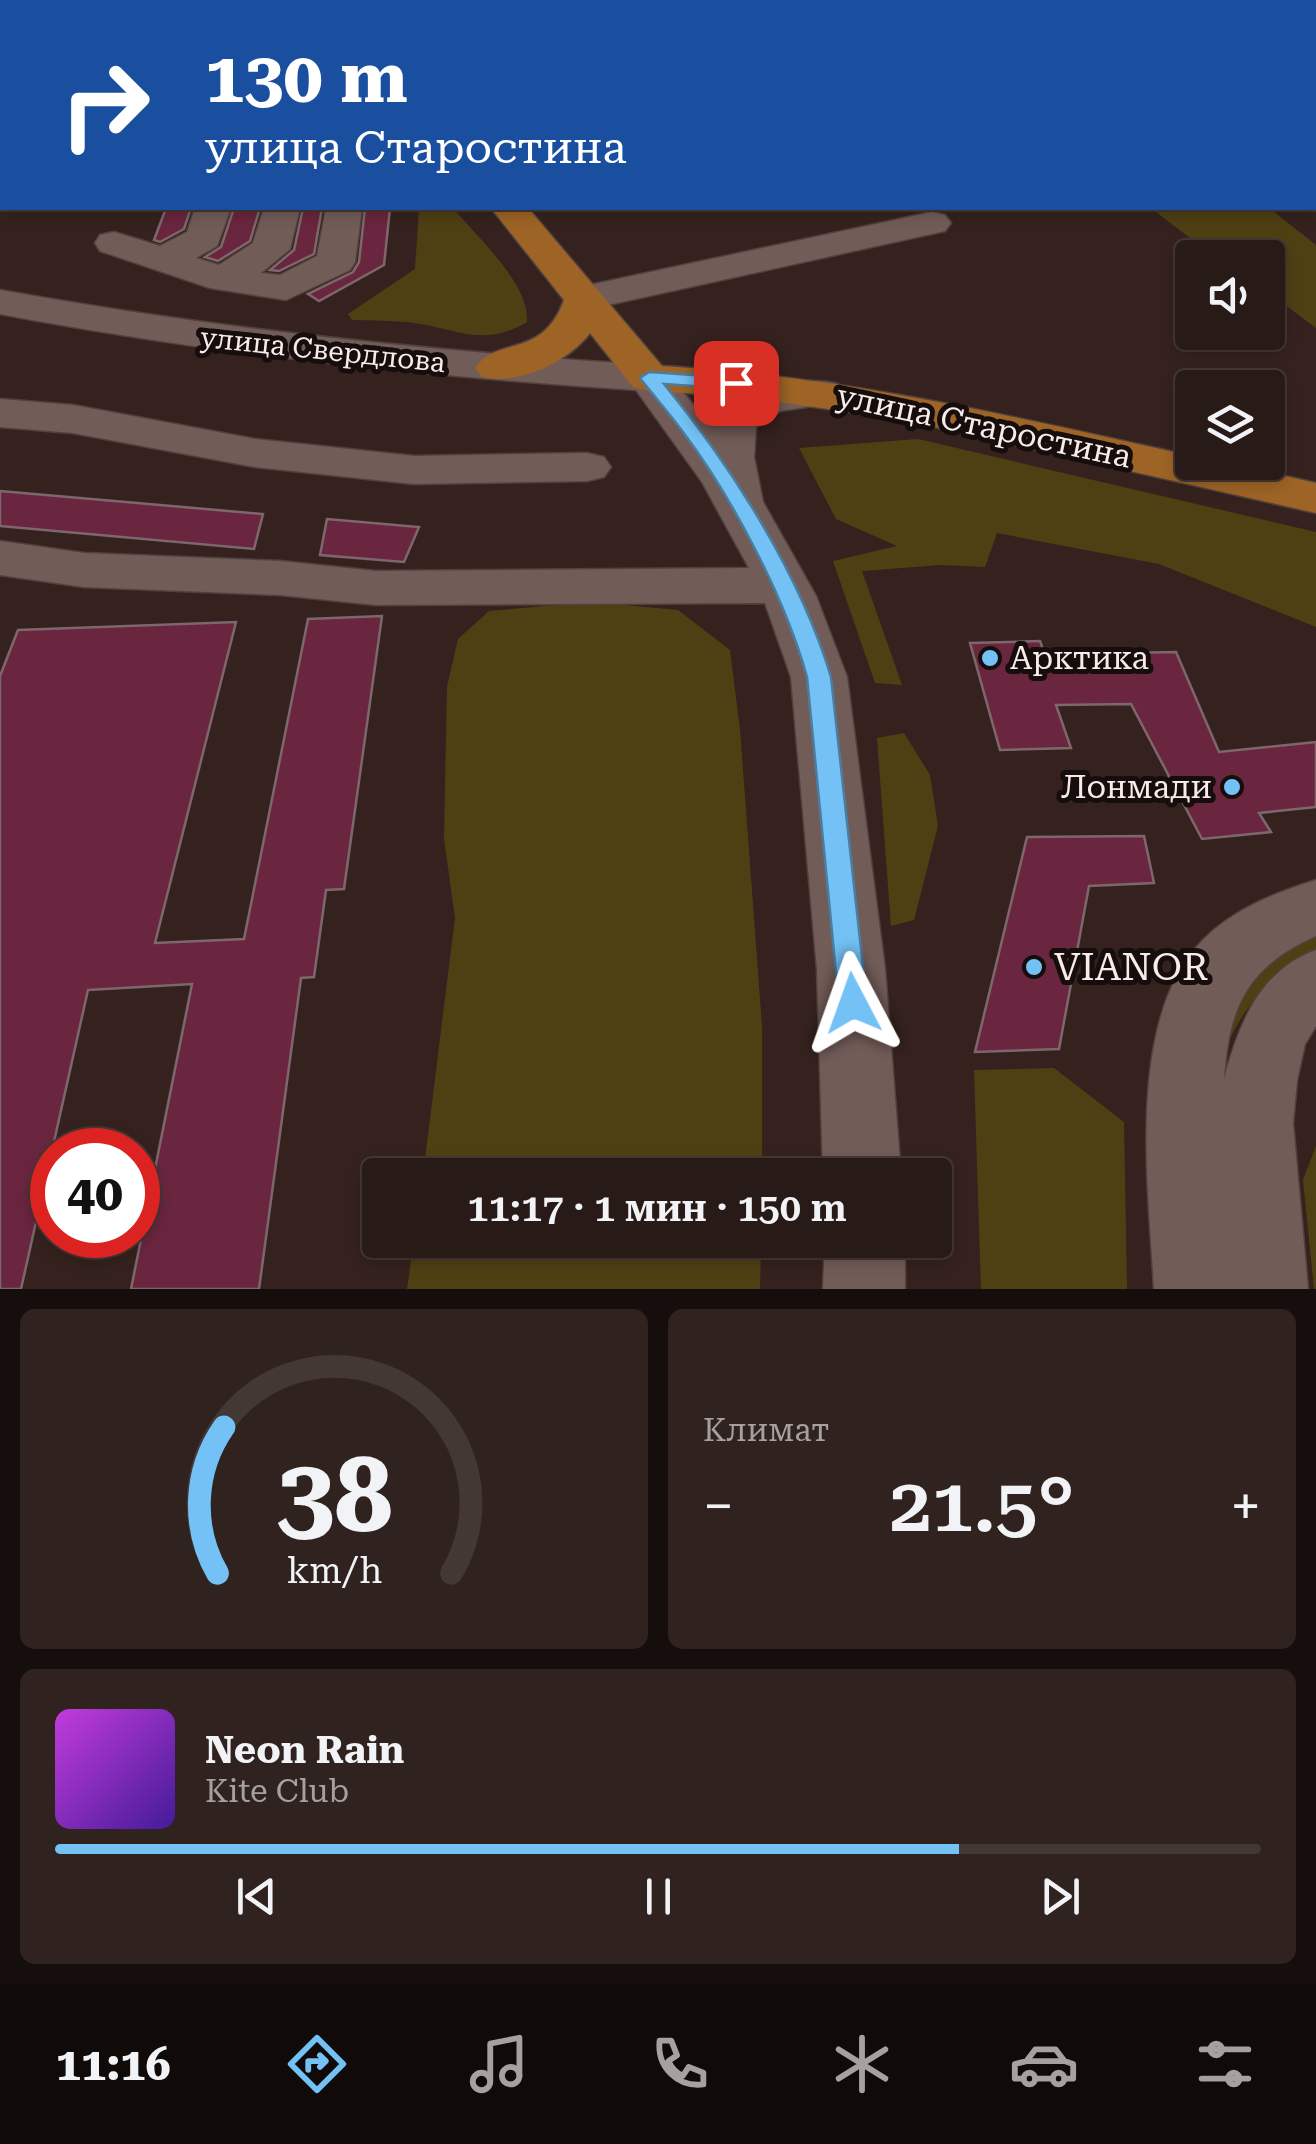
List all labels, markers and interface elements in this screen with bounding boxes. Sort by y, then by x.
text: 130 m [205,37,408,119]
icon: right [40,40,170,170]
text: улица Старостина [205,121,627,174]
map controls [1175,240,1285,480]
button: sound [1175,240,1285,350]
street label: улица Свердлова [199,321,447,379]
pin [694,341,779,426]
icon: arrive [709,356,764,411]
button: layers [1175,370,1285,480]
street label: улица Старостина [833,376,1135,476]
place label: Арктика [1010,639,1149,677]
marker: Арктика [979,647,1001,669]
place label: Лонмади [1061,768,1212,806]
marker: Лонмади [1221,776,1243,798]
place label: VIANOR [1054,945,1208,989]
position arrow [801,951,905,1055]
marker: VIANOR [1023,956,1045,978]
speed limit sign: 40 [30,1128,160,1258]
text: 11:17 · 1 мин · 150 m [467,1186,847,1230]
text: Климат [703,1411,829,1449]
text: 38 [276,1435,392,1556]
text: 21.5° [889,1461,1075,1549]
text: − [703,1474,734,1538]
text: + [1230,1474,1261,1538]
text: km/h [286,1550,382,1592]
text: Neon Rain [205,1728,404,1772]
text: Kite Club [205,1772,349,1810]
icon: previous [229,1869,284,1924]
icon: pause [631,1869,686,1924]
icon: next [1033,1869,1088,1924]
icon: directions [282,2029,352,2099]
icon: music [464,2029,534,2099]
icon: phone [645,2029,715,2099]
icon: climate [827,2029,897,2099]
icon: car [1009,2029,1079,2099]
icon: filters [1190,2029,1260,2099]
text: 11:16 [56,2038,171,2091]

